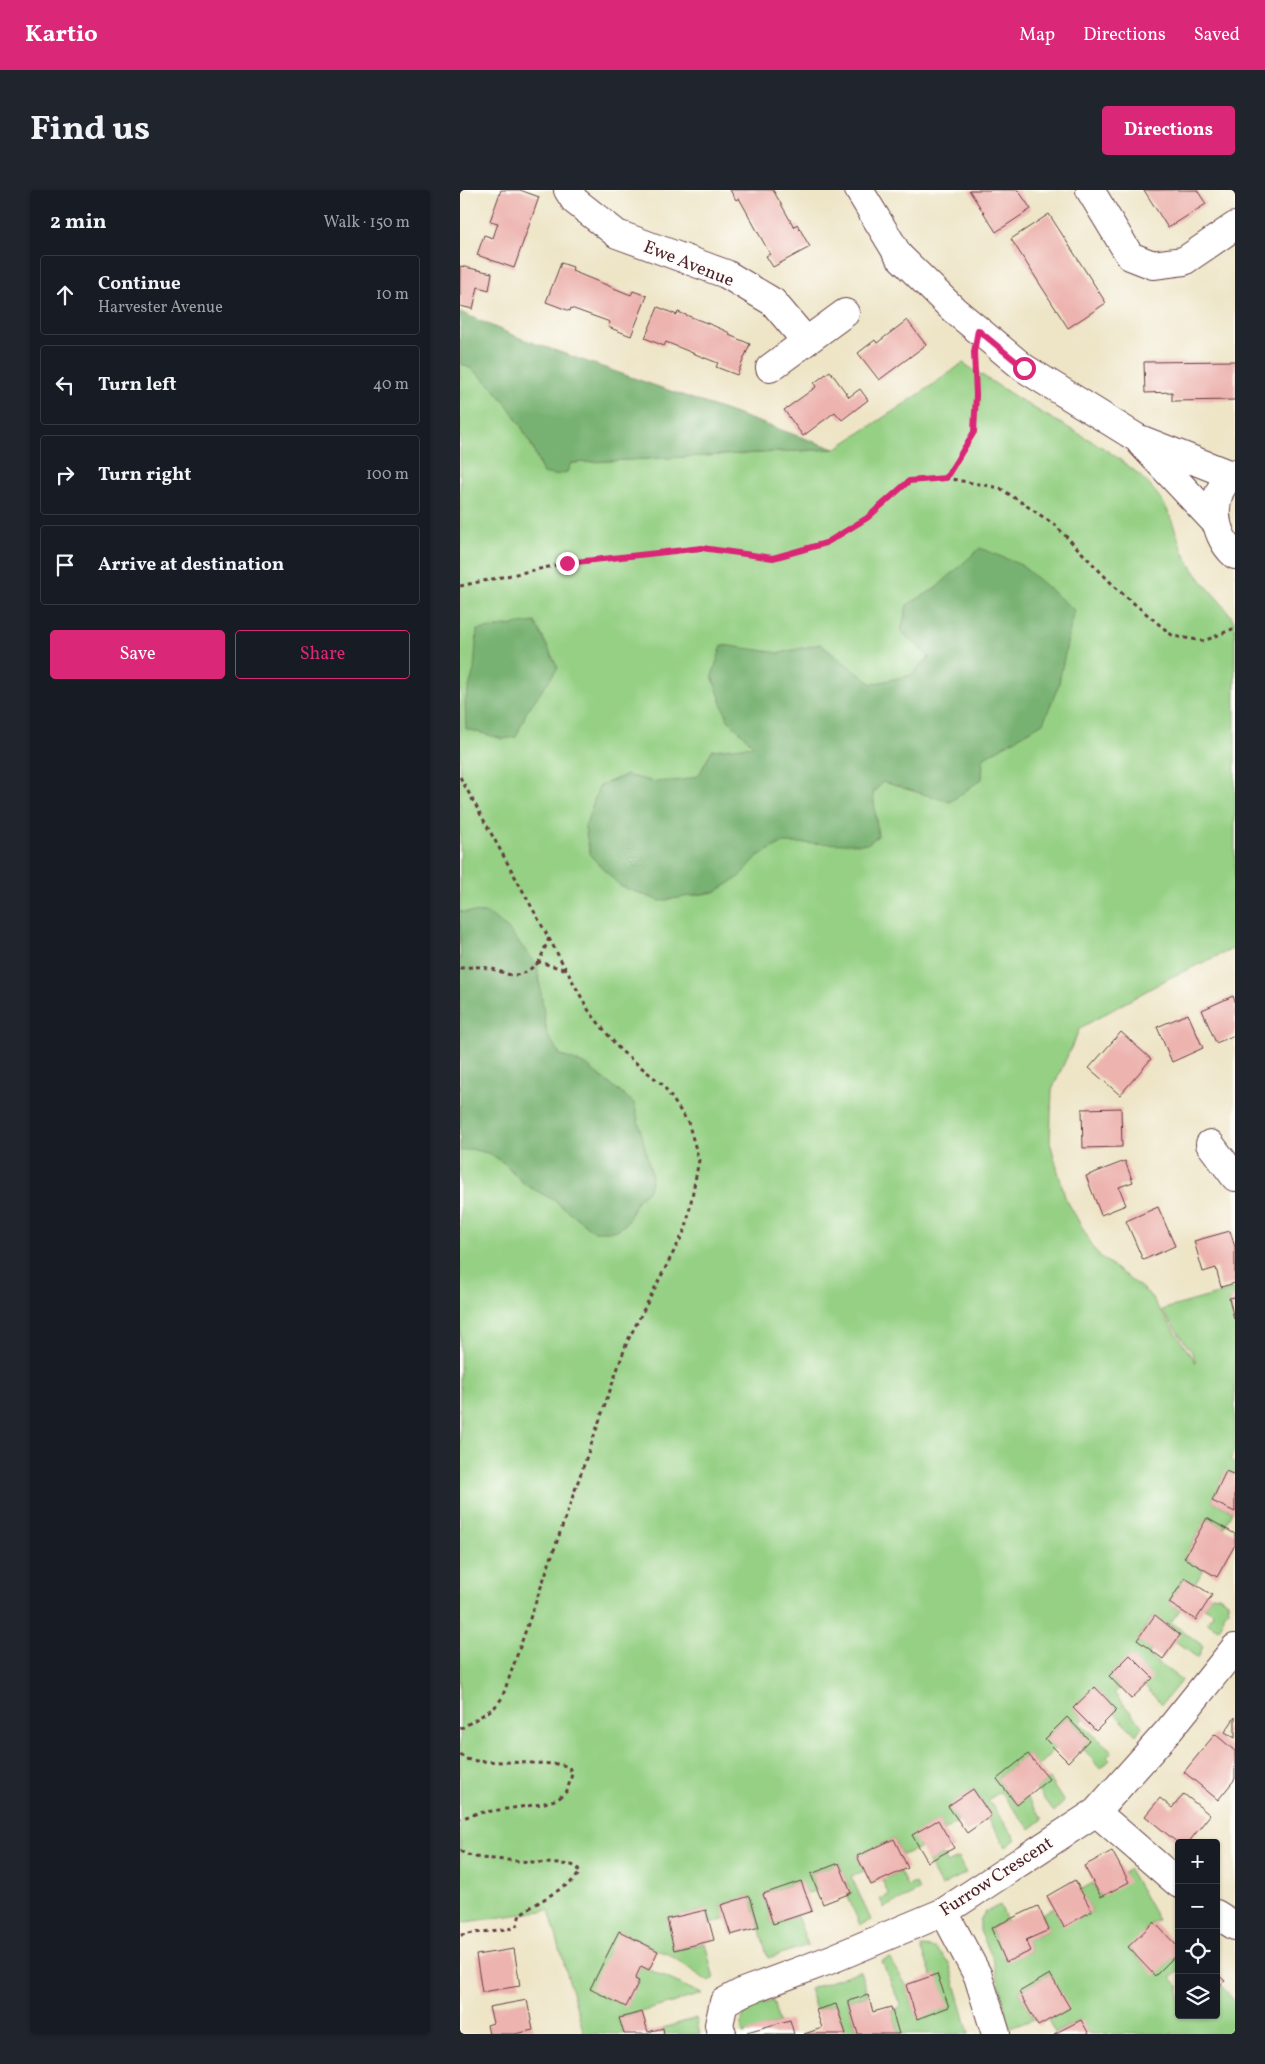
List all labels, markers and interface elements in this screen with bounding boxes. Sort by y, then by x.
text: Kartio [25,18,98,52]
text: Map [1019,23,1055,48]
text: Directions [1083,23,1166,48]
text: Saved [1194,23,1240,48]
text: Find us [30,106,150,154]
button: Directions [1102,106,1235,155]
text: 2 min [50,208,107,237]
text: Walk · 150 m [324,212,410,234]
street label: Ewe Avenue [639,235,737,294]
text: Continue [98,271,181,297]
icon: ahead [51,281,79,309]
text: 10 m [376,284,409,306]
text: Harvester Avenue [98,297,223,319]
route start [1013,357,1036,380]
icon: left [51,371,79,399]
text: Turn left [98,372,177,398]
text: 40 m [373,374,409,396]
icon: right [51,461,79,489]
text: Turn right [98,462,191,488]
text: 100 m [366,464,409,486]
icon: arrive [51,551,79,579]
text: Arrive at destination [98,552,284,578]
route end [556,552,579,575]
button: Save [50,630,225,679]
button: Share [235,630,410,679]
street label: Furrow Crescent [935,1831,1058,1923]
map controls [1175,1839,1220,2019]
button: + [1175,1839,1220,1884]
button: − [1175,1884,1220,1929]
button: locate [1175,1929,1220,1974]
button: layers [1175,1974,1220,2019]

